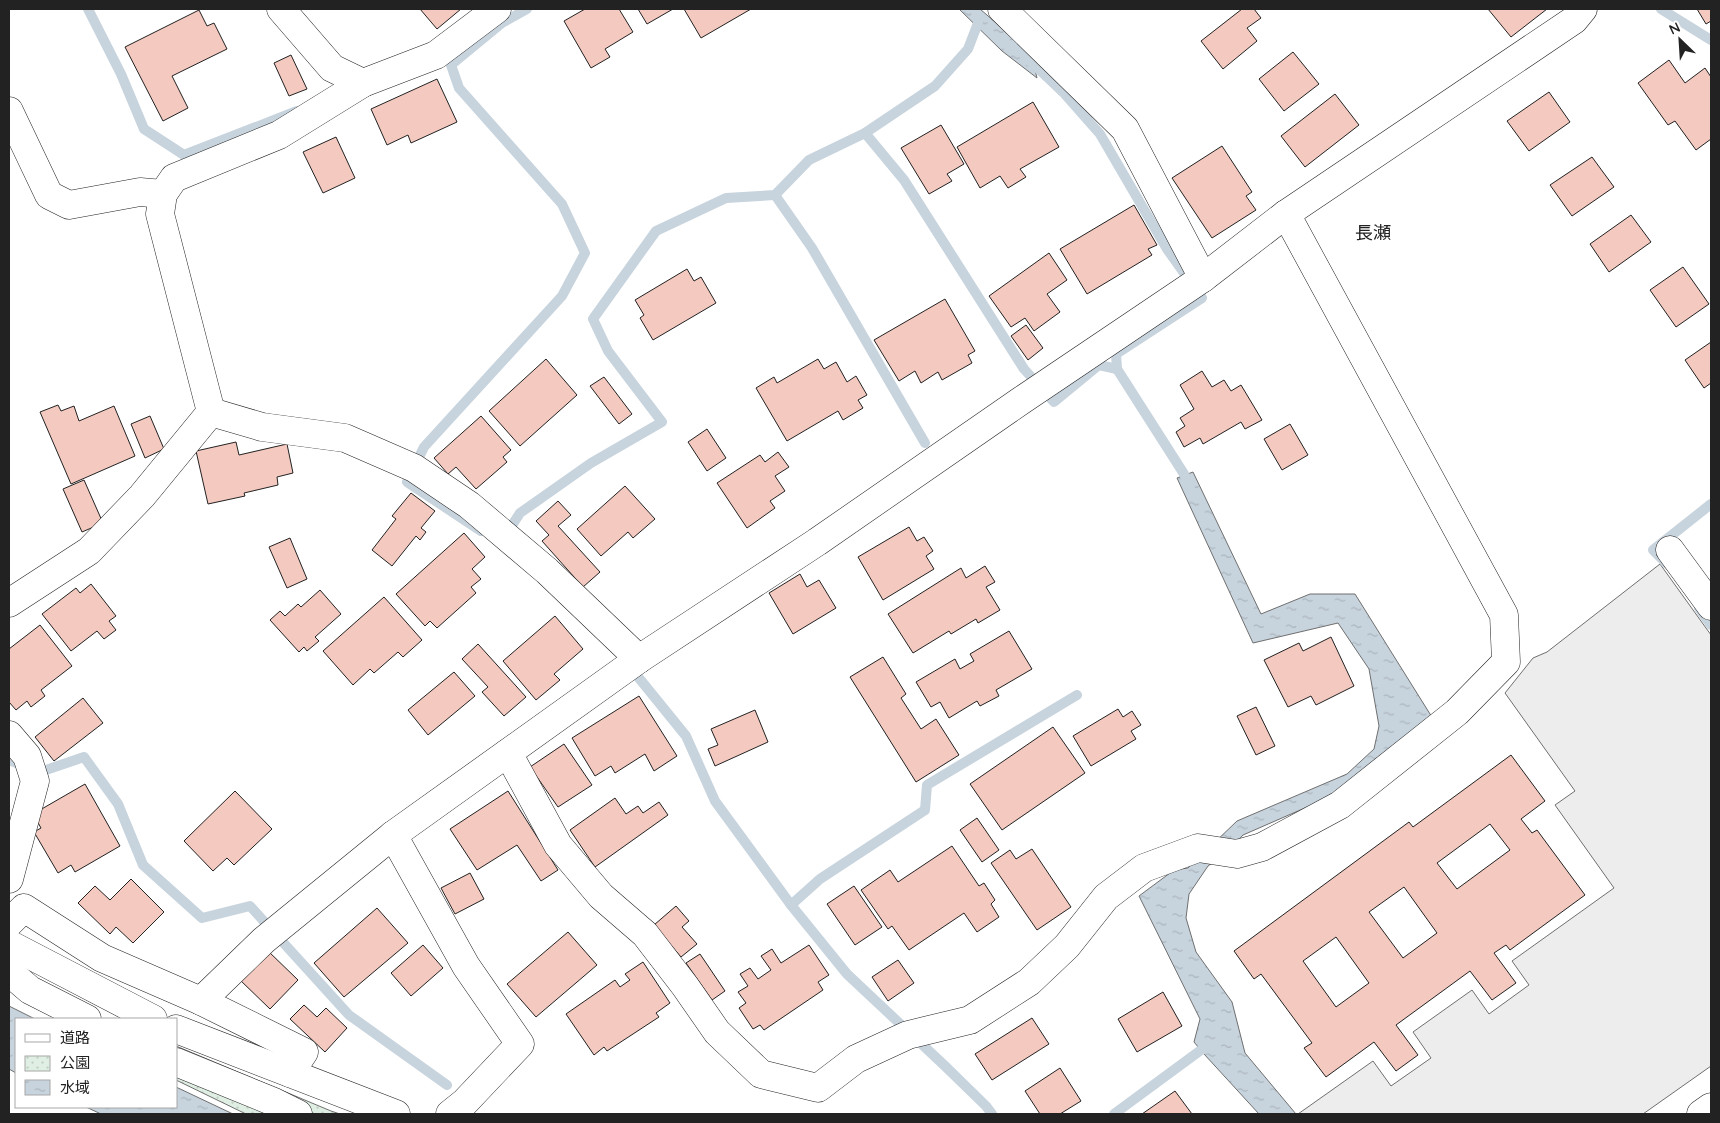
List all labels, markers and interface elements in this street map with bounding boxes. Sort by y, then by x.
north arrow [1655,15,1705,65]
text: N [1666,18,1683,39]
district label: 長瀬 [1355,221,1391,244]
legend [15,1018,178,1108]
text: 道路 [60,1028,90,1047]
text: 公園 [60,1053,90,1072]
text: 水域 [60,1078,90,1097]

